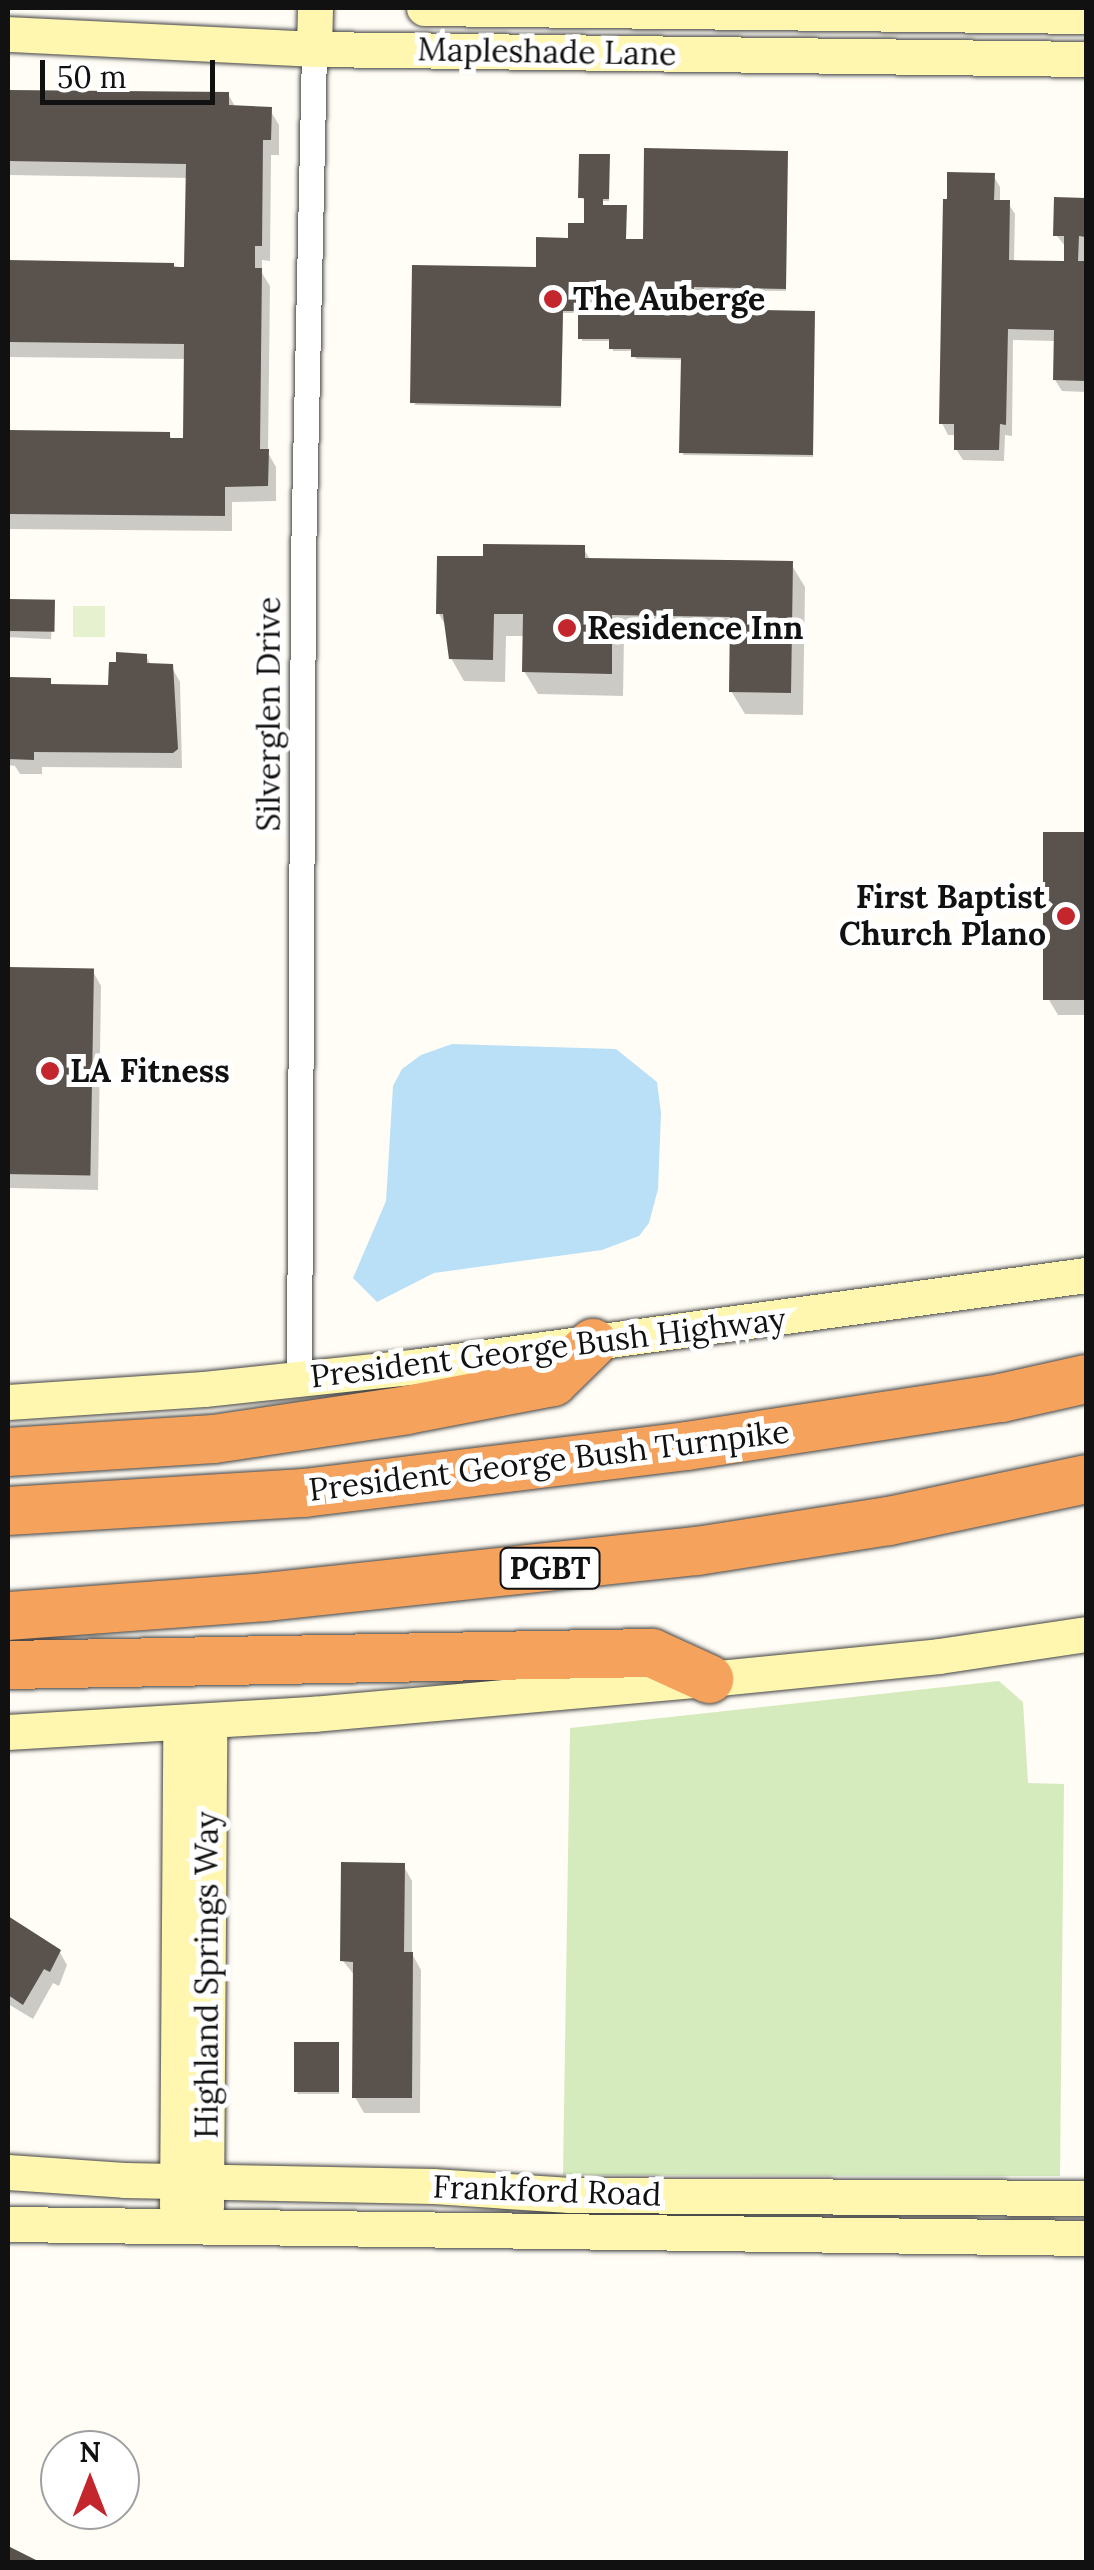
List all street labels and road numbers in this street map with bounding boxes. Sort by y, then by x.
street label: Mapleshade Lane [417,31,677,73]
street label: Silverglen Drive [250,597,288,831]
street label: President George Bush Highway [308,1300,788,1396]
street label: President George Bush Turnpike [307,1412,791,1510]
road number: PGBT [498,1543,602,1593]
street label: Highland Springs Way [188,1811,226,2139]
street label: Frankford Road [432,2168,662,2214]

